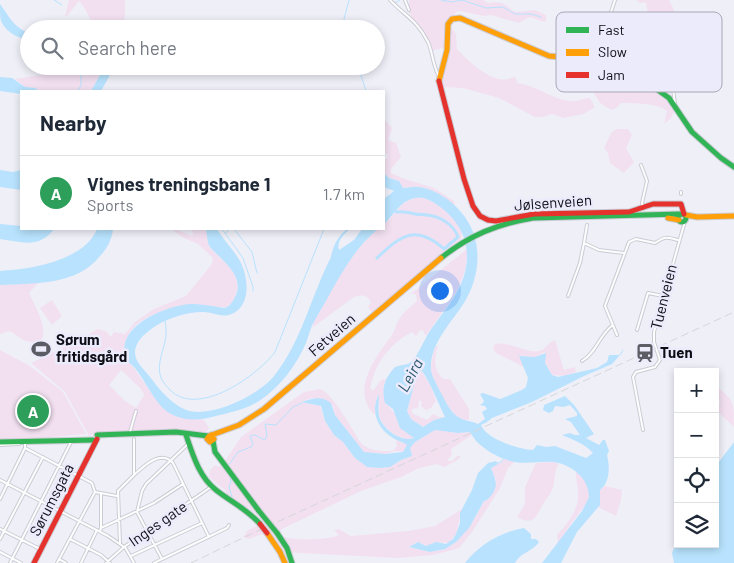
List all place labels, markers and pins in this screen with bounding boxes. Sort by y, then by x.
place label: Sørum fritidsgård [56,330,127,365]
sports icon: Sørum fritidsgård [30,338,52,360]
station icon: Tuen [634,342,656,364]
place label: Tuen [660,343,693,361]
pin: A [17,392,49,430]

